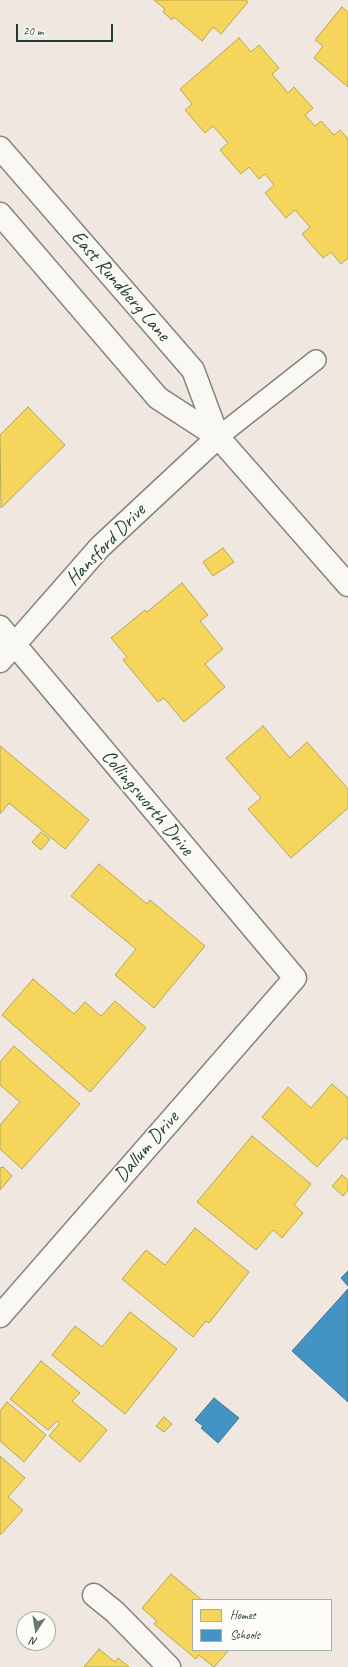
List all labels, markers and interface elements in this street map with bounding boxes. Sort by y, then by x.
scale bar [18,16,115,42]
text: 20 m [23,23,43,39]
street label: East Rundberg Lane [65,226,175,346]
street label: Hansford Drive [61,499,151,591]
street label: Collingsworth Drive [96,745,198,861]
street label: Dallum Drive [110,1107,184,1187]
legend [192,1599,332,1651]
text: Homes [230,1607,256,1623]
north arrow [16,1611,56,1651]
text: Schools [230,1627,260,1643]
text: N [29,1634,39,1649]

